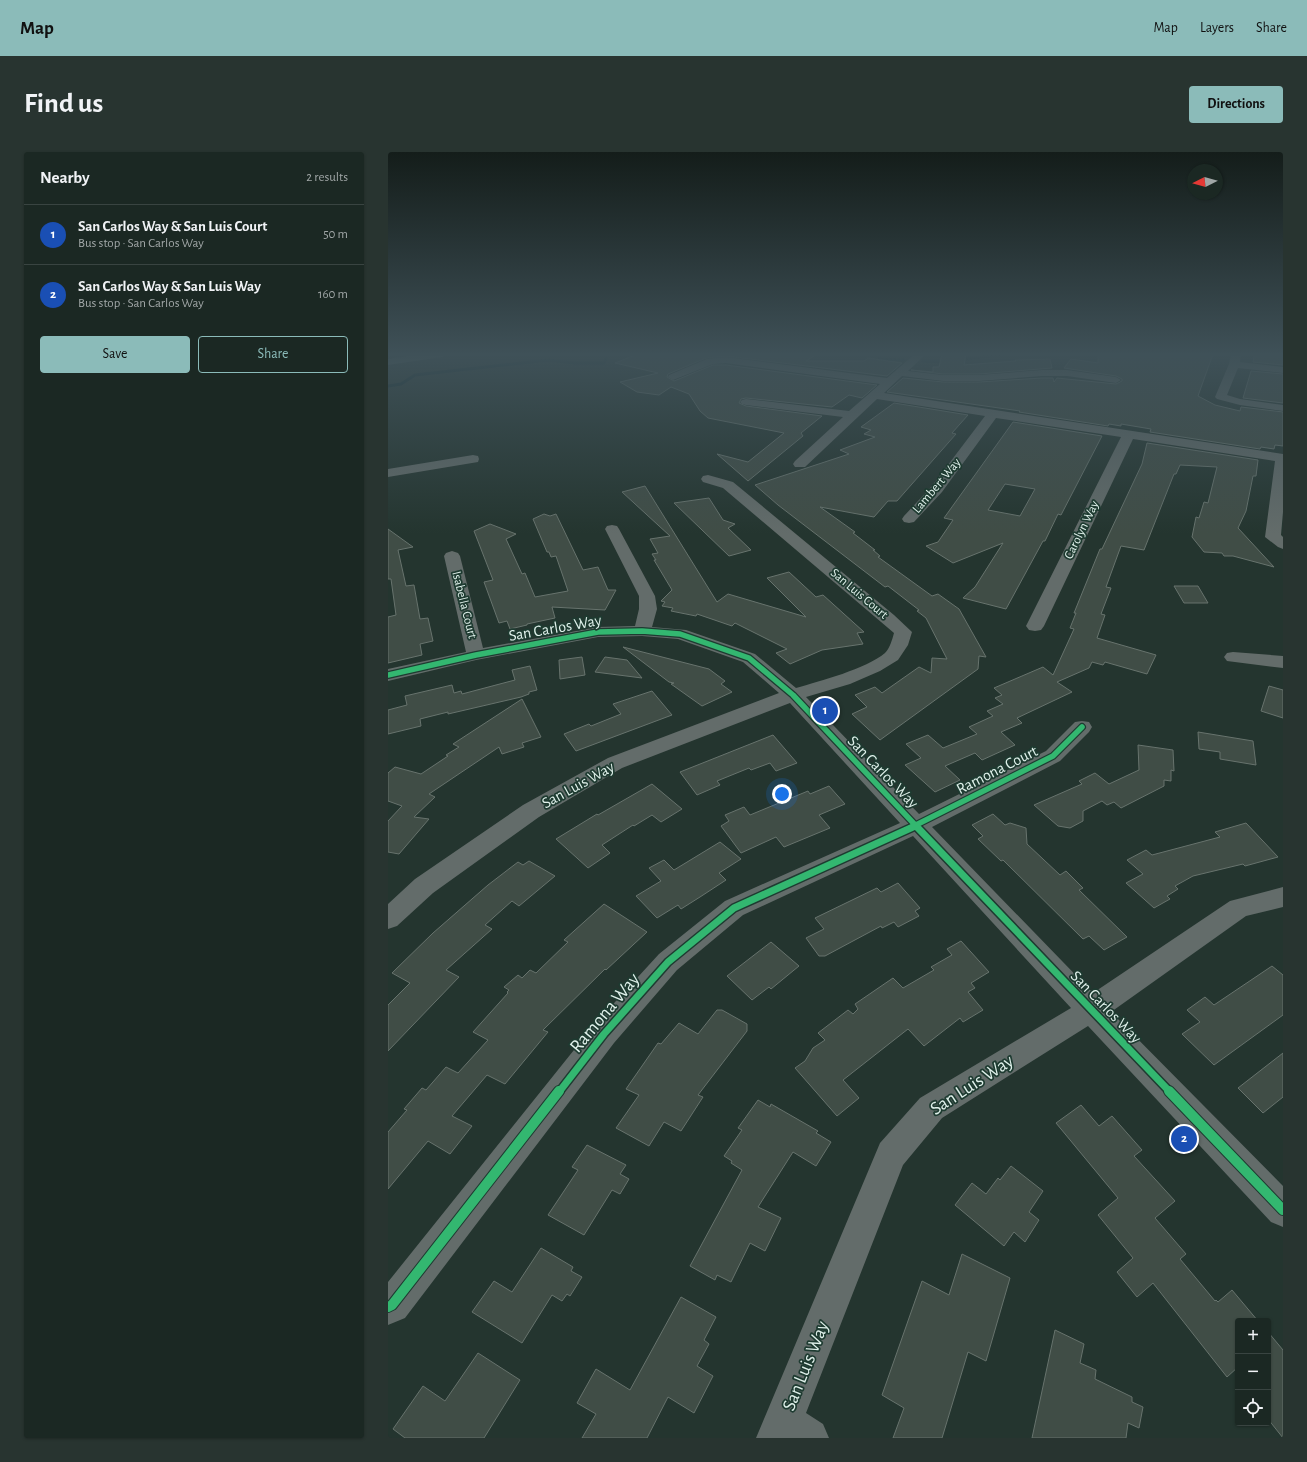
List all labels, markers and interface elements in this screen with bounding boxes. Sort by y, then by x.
text: Map [20,19,54,38]
text: Map [1153,21,1178,35]
text: Layers [1200,21,1234,35]
text: Share [1256,21,1287,35]
button: Directions [1189,86,1283,123]
text: Find us [24,90,103,118]
north arrow [1187,164,1223,200]
text: Nearby [40,169,90,186]
text: 2 results [306,171,348,184]
text: San Carlos Way & San Luis Court [78,219,267,234]
text: 1 [51,228,55,241]
text: 50 m [323,228,348,241]
text: Bus stop · San Carlos Way [78,237,204,250]
text: San Carlos Way & San Luis Way [78,279,261,294]
text: 2 [50,288,56,301]
text: 160 m [318,288,348,301]
text: Bus stop · San Carlos Way [78,297,204,310]
button: Save [40,336,190,373]
button: Share [198,336,348,373]
street label: Lambert Way [910,456,964,516]
street label: Carolyn Way [1062,498,1102,561]
street label: San Luis Court [828,566,890,622]
street label: Isabella Court [449,570,479,640]
street label: San Carlos Way [507,612,603,645]
pin: 1 [812,696,838,726]
street label: San Carlos Way [844,733,921,812]
street label: Ramona Court [954,743,1040,797]
street label: San Luis Way [539,759,618,812]
your location [772,784,792,804]
street label: San Carlos Way [1067,968,1144,1047]
street label: Ramona Way [566,970,644,1056]
street label: San Luis Way [927,1051,1017,1119]
pin: 2 [1171,1124,1197,1154]
street label: San Luis Way [779,1318,833,1414]
map controls [1235,1318,1271,1426]
button: + [1235,1318,1271,1354]
button: − [1235,1354,1271,1390]
button: locate [1235,1390,1271,1426]

